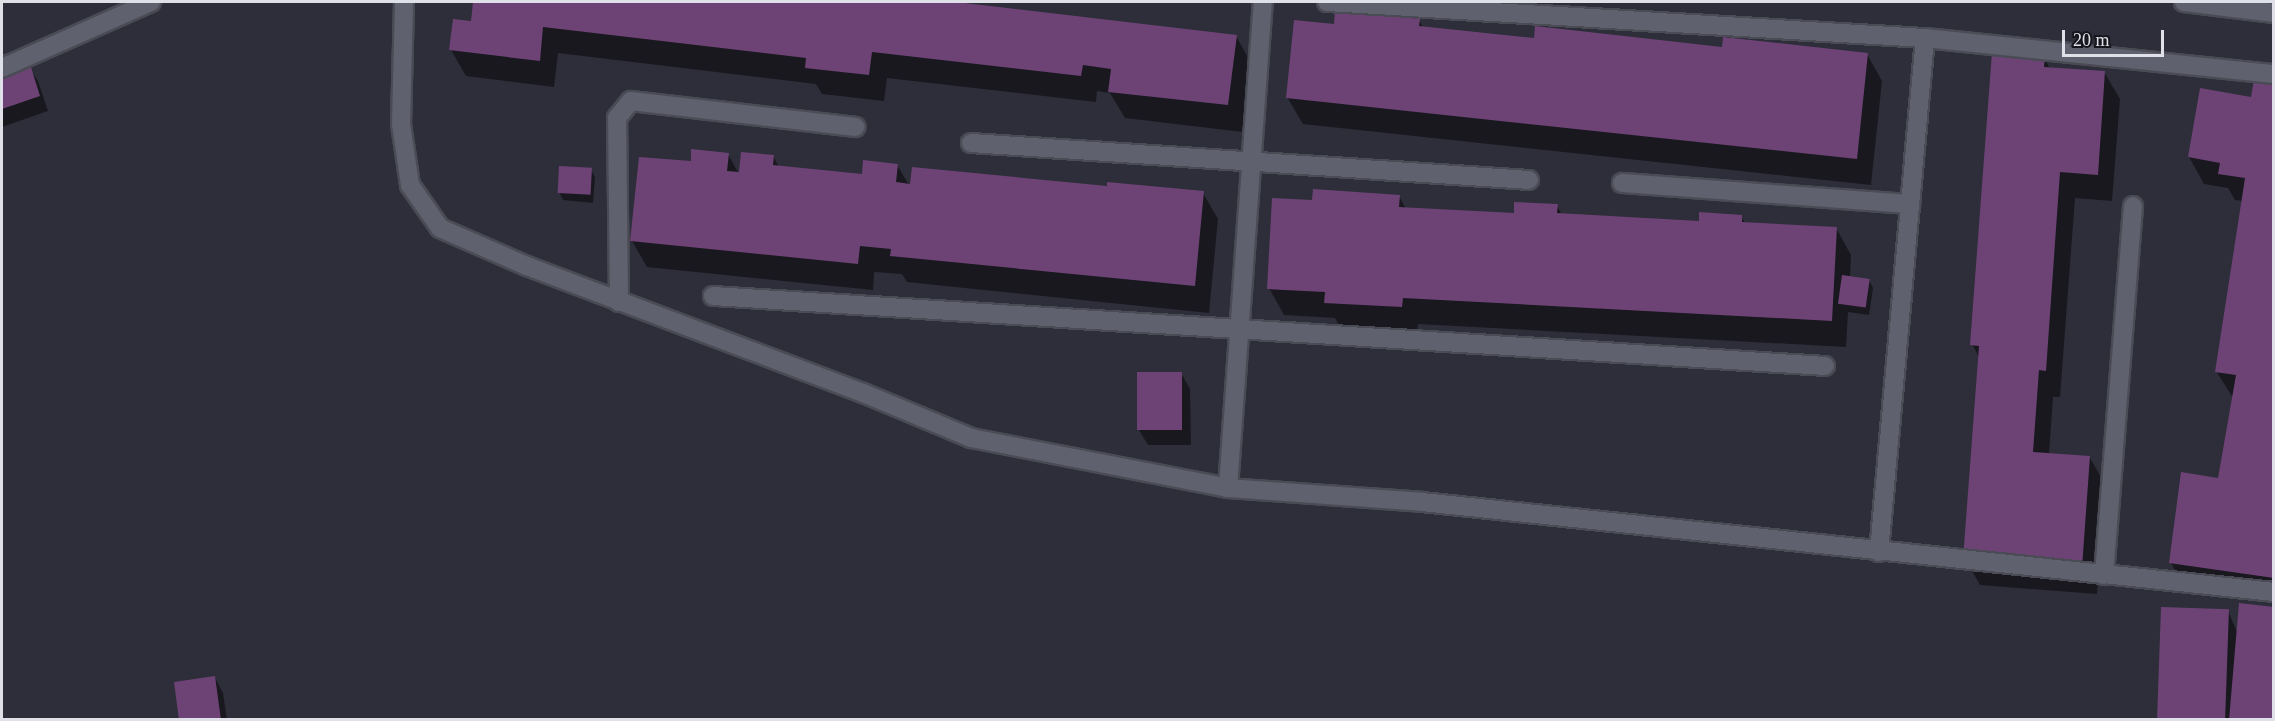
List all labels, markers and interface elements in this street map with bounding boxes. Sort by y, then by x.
scale bar [2065,18,2167,56]
text: 20 m [2073,30,2110,50]

